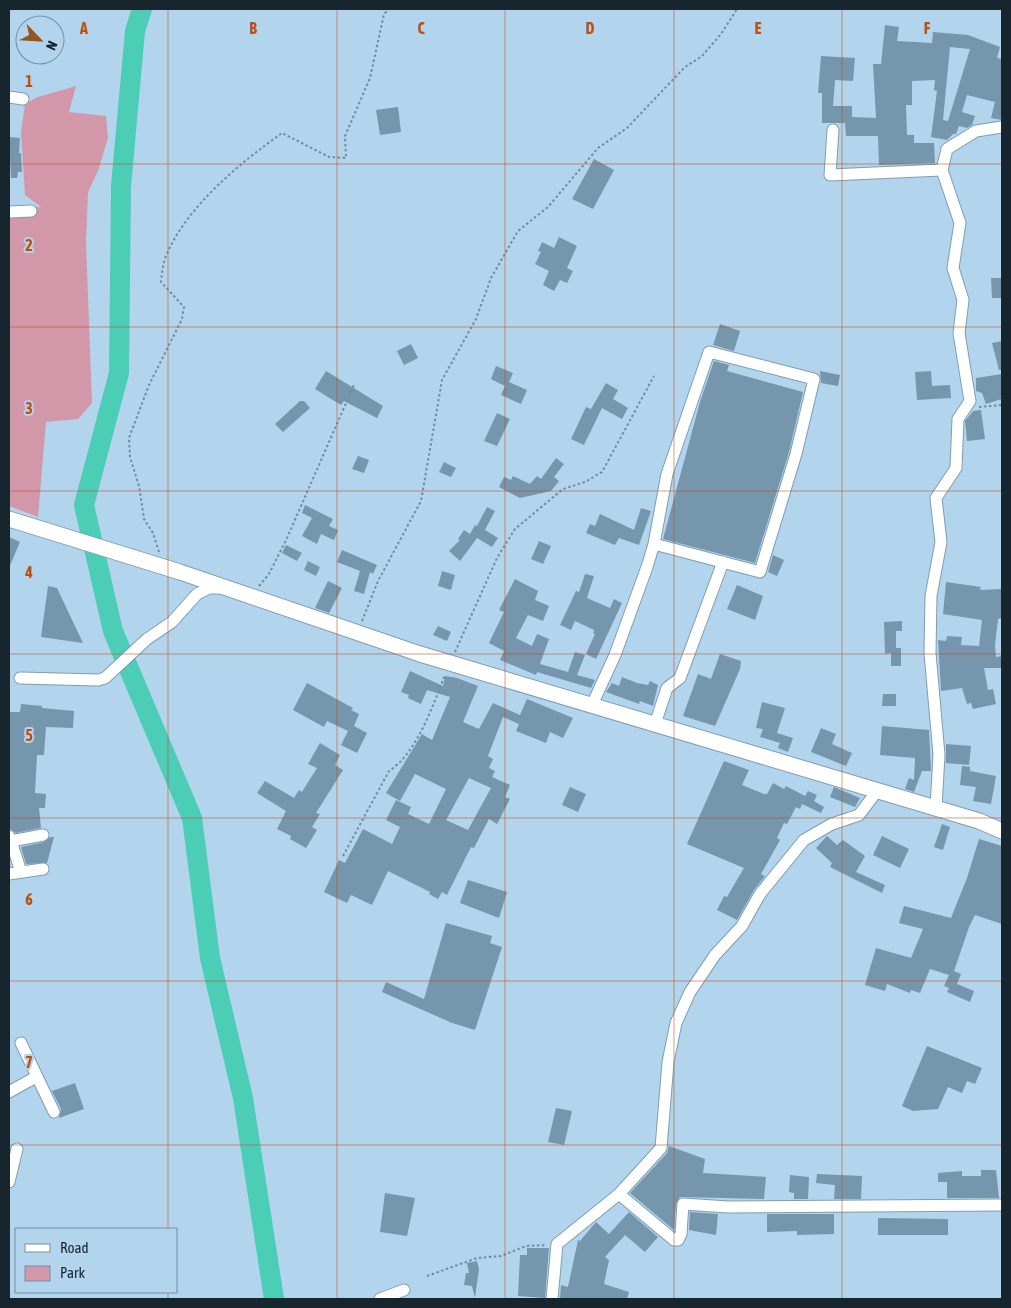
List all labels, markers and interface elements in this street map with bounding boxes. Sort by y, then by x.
north arrow [15,15,65,65]
text: A [79,19,88,37]
text: B [249,19,257,37]
text: C [417,19,425,37]
text: D [586,19,595,37]
text: E [755,19,762,37]
text: F [924,19,931,37]
text: N [43,38,61,53]
text: 1 [25,72,33,90]
text: 2 [25,236,33,254]
text: 3 [25,399,33,417]
text: 4 [24,563,33,581]
text: 5 [25,726,33,744]
text: 6 [25,890,33,908]
text: 7 [25,1053,33,1071]
legend [15,1228,178,1293]
text: Road [60,1239,89,1256]
text: Park [60,1264,85,1281]

